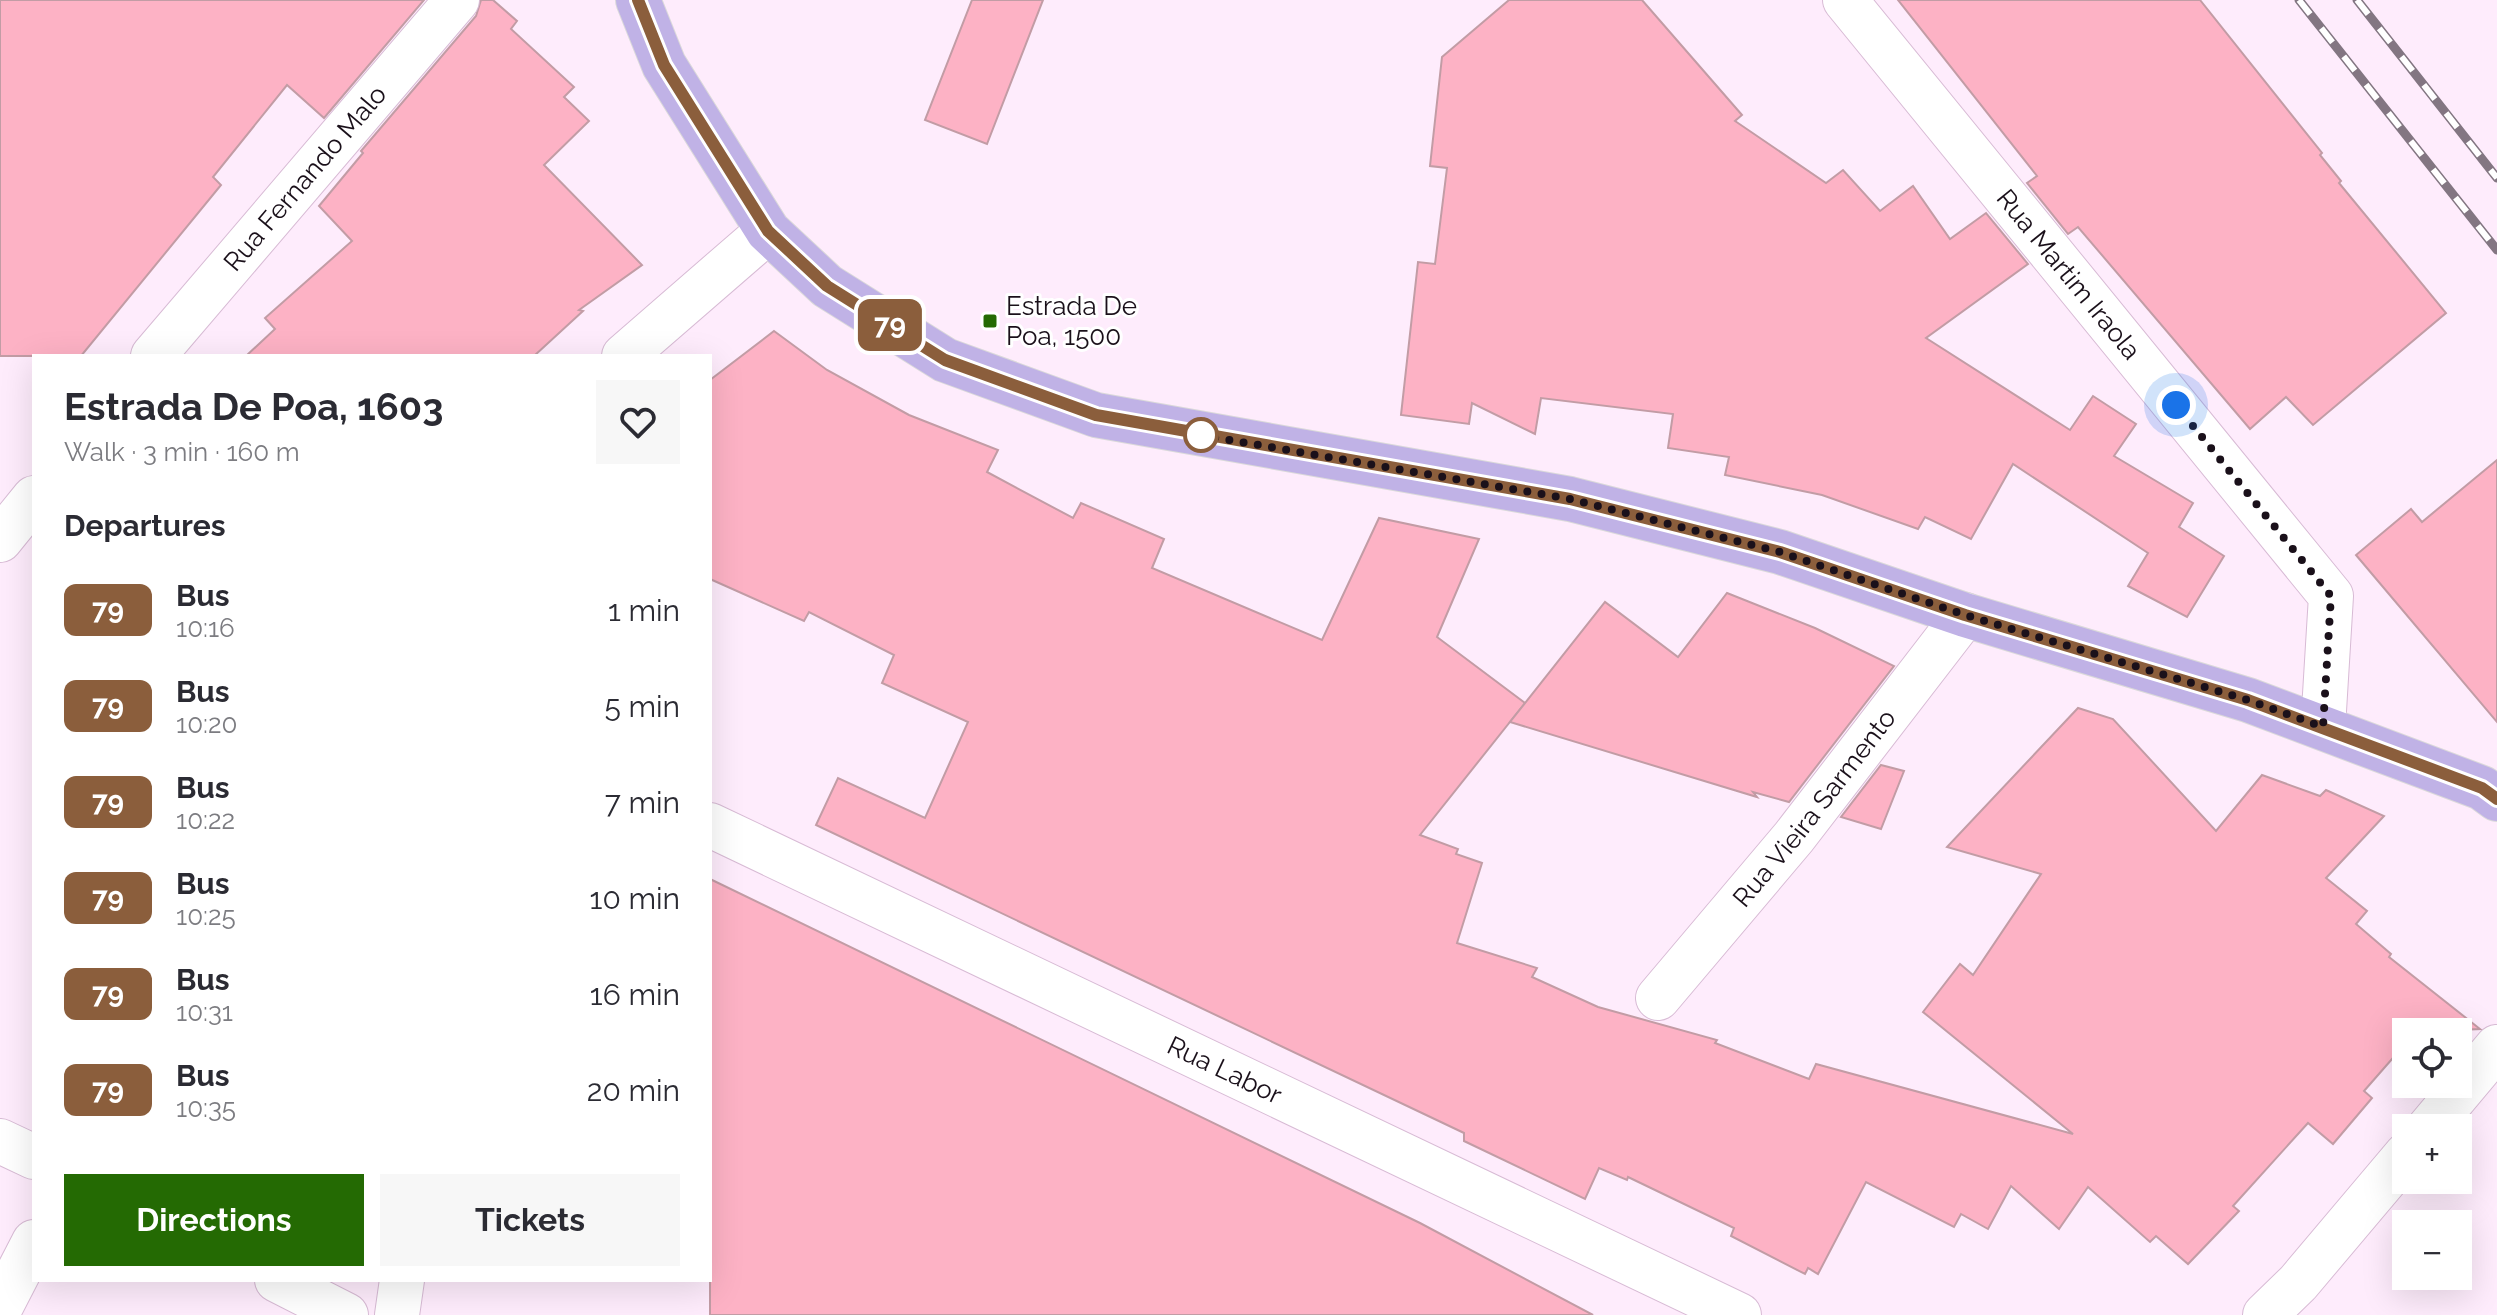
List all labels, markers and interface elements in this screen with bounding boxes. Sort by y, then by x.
street label: Rua Fernando Malo [218,79,392,277]
street label: Rua Martim Iraola [1991,183,2147,365]
place label: Estrada De Poa, 1500 [1006,291,1137,351]
line badge: 79 [854,299,926,351]
text: 79 [874,308,906,341]
marker: Estrada De Poa, 1500 [981,312,999,330]
button: heart [596,380,680,464]
text: Estrada De Poa, 1603 [64,384,443,429]
your location [2156,385,2196,425]
unlabelled marker [1184,418,1218,452]
text: Walk · 3 min · 160 m [64,437,300,467]
text: Departures [64,508,226,543]
text: Bus [176,578,230,613]
text: 79 [92,593,124,626]
text: 1 min [608,593,680,628]
text: 10:16 [176,613,235,643]
text: Bus [176,674,230,709]
text: 79 [92,689,124,722]
text: 5 min [604,689,680,724]
street label: Rua Vieira Sarmento [1727,703,1902,913]
text: 10:20 [176,709,237,739]
text: Bus [176,770,230,805]
text: 79 [92,785,124,818]
text: 7 min [605,785,680,820]
text: 10:22 [176,805,235,835]
text: Bus [176,866,230,901]
text: 79 [92,881,124,914]
text: 10 min [590,881,680,916]
text: 10:25 [176,901,236,931]
text: Bus [176,962,230,997]
text: 79 [92,977,124,1010]
text: 16 min [590,977,680,1012]
text: 10:31 [176,997,233,1027]
map controls [2392,1018,2472,1290]
button: locate [2392,1018,2472,1098]
street label: Rua Labor [1163,1030,1287,1110]
text: Bus [176,1058,230,1093]
text: 79 [92,1073,124,1106]
text: 20 min [587,1073,680,1108]
text: 10:35 [176,1093,236,1123]
button: + [2392,1114,2472,1194]
button: Directions [64,1174,364,1266]
button: Tickets [380,1174,680,1266]
button: − [2392,1210,2472,1290]

